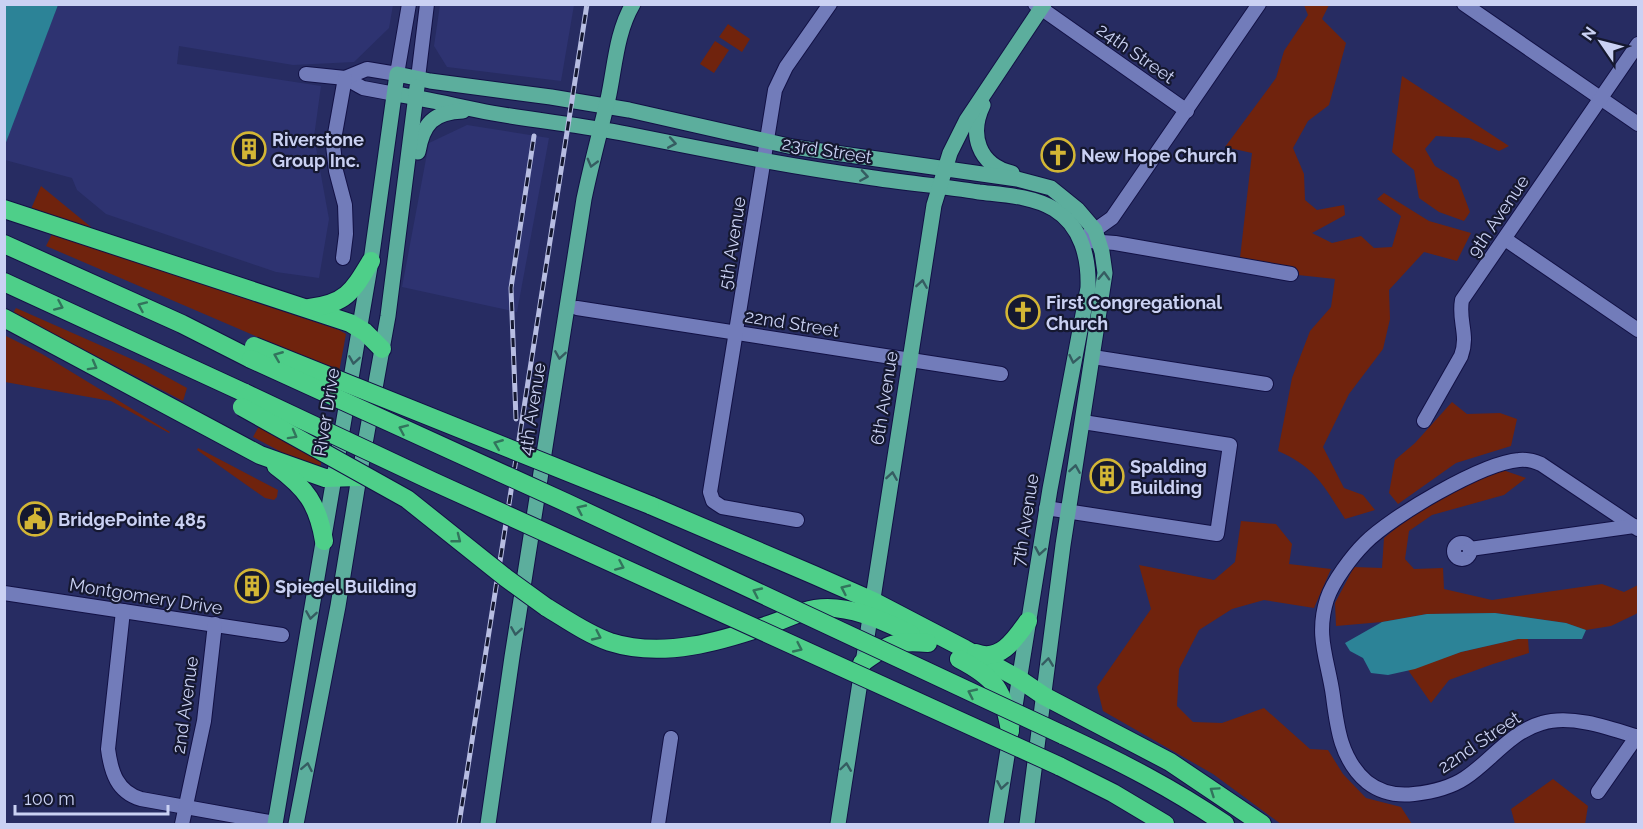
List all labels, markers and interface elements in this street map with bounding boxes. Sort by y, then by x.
north arrow [1571,12,1631,72]
street label: 24th Street [1093,19,1179,87]
text: N [1578,23,1600,44]
place label: Riverstone Group Inc. [272,129,364,171]
building icon: Riverstone Group Inc. [231,131,267,167]
street label: 23rd Street [781,133,873,167]
one-way arrow [666,136,676,149]
church icon: New Hope Church [1040,137,1076,173]
place label: New Hope Church [1081,145,1237,166]
one-way arrow [587,158,600,168]
one-way arrow [859,170,868,182]
street label: 9th Avenue [1463,171,1533,261]
street label: 5th Avenue [714,195,750,291]
one-way arrow [1097,272,1110,281]
one-way arrow [915,279,928,289]
place label: First Congregational Church [1046,292,1222,334]
church icon: First Congregational Church [1005,294,1041,330]
one-way arrow [52,299,63,311]
one-way arrow [137,302,148,314]
street label: 22nd Street [743,305,841,341]
street label: 6th Avenue [866,349,902,446]
one-way arrow [554,350,567,360]
one-way arrow [273,351,284,363]
one-way arrow [1069,354,1082,364]
one-way arrow [348,355,361,365]
one-way arrow [87,359,97,370]
street label: 4th Avenue [514,361,550,457]
street label: River Drive [309,366,343,458]
one-way arrow [398,425,409,437]
one-way arrow [287,428,297,439]
one-way arrow [494,438,504,451]
place label: Spalding Building [1130,456,1207,498]
building icon: Spalding Building [1089,458,1125,494]
one-way arrow [1068,465,1081,475]
one-way arrow [885,472,897,481]
street label: 7th Avenue [1007,472,1043,568]
public building icon: BridgePointe 485 [17,501,53,537]
one-way arrow [576,505,587,517]
place label: BridgePointe 485 [58,509,206,530]
one-way arrow [450,531,461,542]
one-way arrow [1034,546,1047,556]
one-way arrow [614,559,625,571]
building icon: Spiegel Building [234,568,270,604]
street label: Montgomery Drive [68,574,224,619]
place label: Spiegel Building [275,576,417,597]
one-way arrow [841,584,852,596]
one-way arrow [753,588,764,600]
one-way arrow [306,610,318,620]
one-way arrow [510,625,523,635]
one-way arrow [590,628,601,640]
one-way arrow [791,640,802,652]
street label: 2nd Avenue [168,654,202,755]
one-way arrow [1042,658,1054,667]
one-way arrow [967,688,978,700]
street label: 22nd Street [1434,707,1524,777]
one-way arrow [300,762,313,772]
one-way arrow [840,762,852,771]
scale bar [15,778,168,816]
one-way arrow [996,780,1009,790]
one-way arrow [1210,787,1221,798]
text: 100 m [24,788,75,809]

